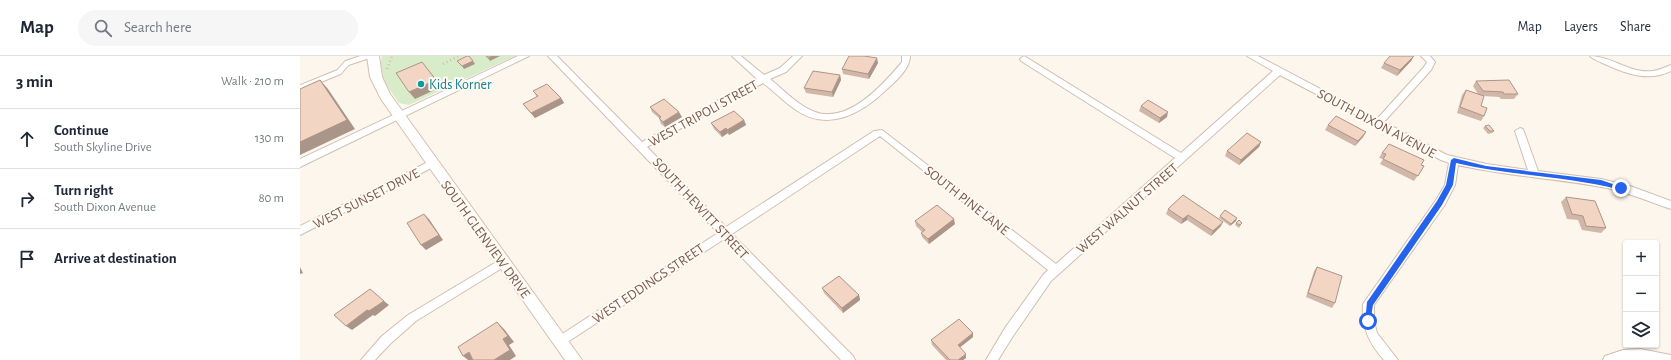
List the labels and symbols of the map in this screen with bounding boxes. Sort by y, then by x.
place label: Kids Korner [429,78,492,92]
street label: WEST TRIPOLI STREET [646,78,761,150]
marker: Kids Korner [416,79,426,89]
street label: SOUTH DIXON AVENUE [1315,87,1438,161]
street label: SOUTH HEWITT STREET [650,155,751,262]
street label: WEST WALNUT STREET [1074,161,1181,257]
street label: SOUTH PINE LANE [922,164,1011,238]
street label: WEST SUNSET DRIVE [311,166,422,232]
street label: SOUTH GLENVIEW DRIVE [438,178,533,301]
route end [1612,179,1630,197]
street label: WEST EDDINGS STREET [590,241,707,326]
route start [1359,312,1377,330]

